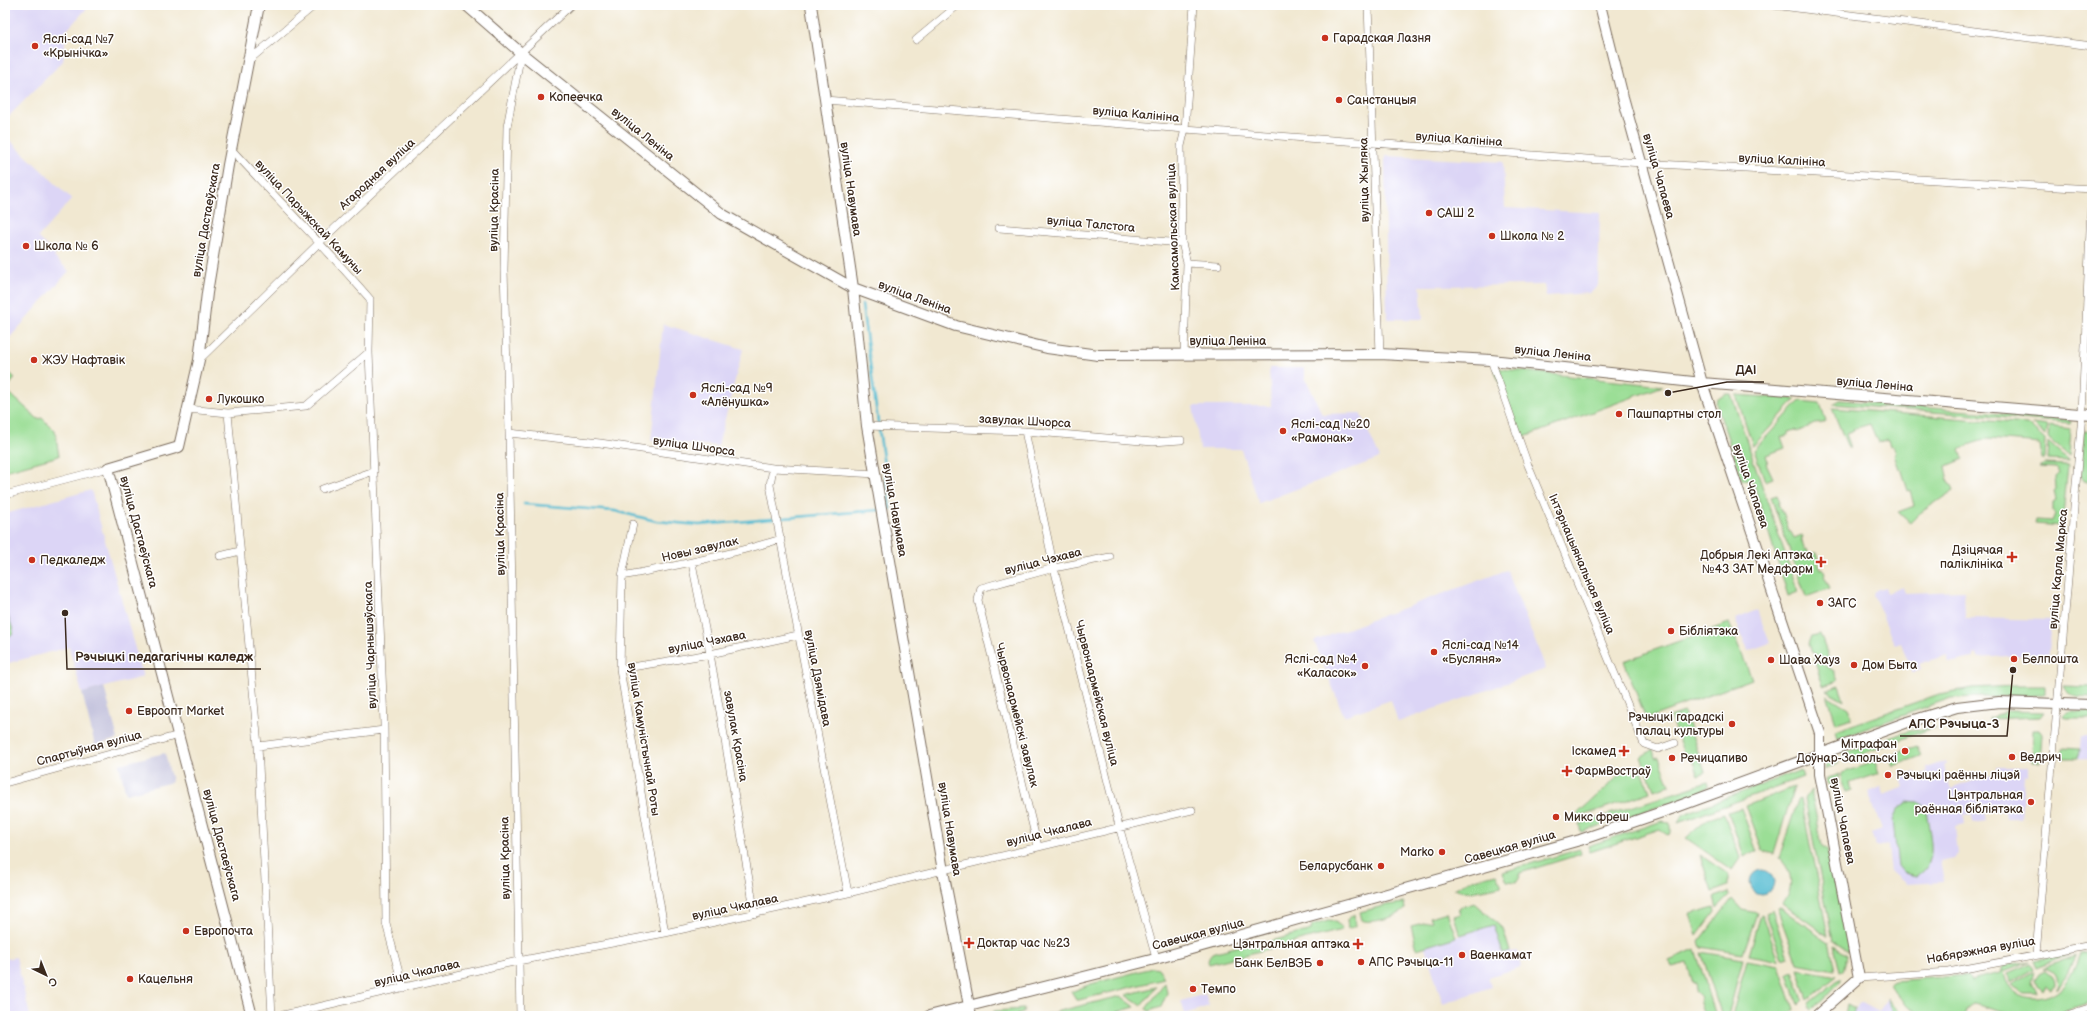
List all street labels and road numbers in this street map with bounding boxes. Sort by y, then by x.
street label: вуліца Калініна [1092,103,1180,126]
street label: вуліца Леніна [608,104,677,164]
street label: вуліца Калініна [1415,129,1503,150]
street label: вуліца Чапаева [1639,132,1678,221]
street label: Агародная вуліца [336,135,418,214]
street label: вуліца Жыляка [1356,137,1373,223]
street label: вуліца Навумава [836,141,865,237]
street label: вуліца Калініна [1738,151,1826,170]
street label: вуліца Парыжскай Камуны [251,157,366,278]
street label: вуліца Дастаеўскага [189,162,224,278]
street label: Камсамольская вуліца [1164,163,1183,291]
street label: вуліца Красіна [486,168,503,252]
street label: вуліца Талстога [1046,213,1136,236]
street label: вуліца Леніна [876,277,954,318]
street label: вуліца Леніна [1190,334,1266,349]
street label: вуліца Леніна [1514,342,1592,365]
street label: вуліца Леніна [1836,374,1914,395]
street label: завулак Шчорса [979,412,1071,431]
street label: вуліца Шчорса [652,433,736,460]
street label: вуліца Чапаева [1729,442,1772,530]
street label: вуліца Навумава [879,462,910,558]
street label: вуліца Дастаеўскага [116,474,161,590]
street label: вуліца Красіна [492,492,509,576]
street label: Інтэрнацыянальная вуліца [1545,492,1618,637]
street label: вуліца Карла Маркса [2046,508,2071,630]
street label: Новы завулак [660,533,741,566]
street label: вуліца Чэхава [1003,545,1083,578]
street label: вуліца Чарнышэўскага [361,581,380,709]
street label: Чырвонаармейская вуліца [1071,619,1122,768]
street label: вуліца Чэхава [667,628,747,657]
street label: вуліца Дзямідава [801,628,834,728]
street label: Чырвонаармейскі завулак [991,641,1042,790]
street label: вуліца Камуністычнай Роты [624,661,663,817]
street label: завулак Красіна [720,689,751,783]
street label: Спартыўная вуліца [35,727,143,770]
street label: вуліца Чапаева [1827,776,1858,866]
street label: вуліца Навумава [935,781,964,877]
street label: вуліца Дастаеўскага [199,787,244,903]
street label: вуліца Чкалава [1005,815,1093,850]
street label: вуліца Красіна [497,816,514,900]
street label: Савецкая вуліца [1463,827,1557,868]
street label: вуліца Чкалава [691,891,779,924]
street label: Савецкая вуліца [1151,915,1246,954]
street label: Набярэжная вуліца [1926,934,2036,967]
street label: вуліца Чкалава [373,956,461,991]

